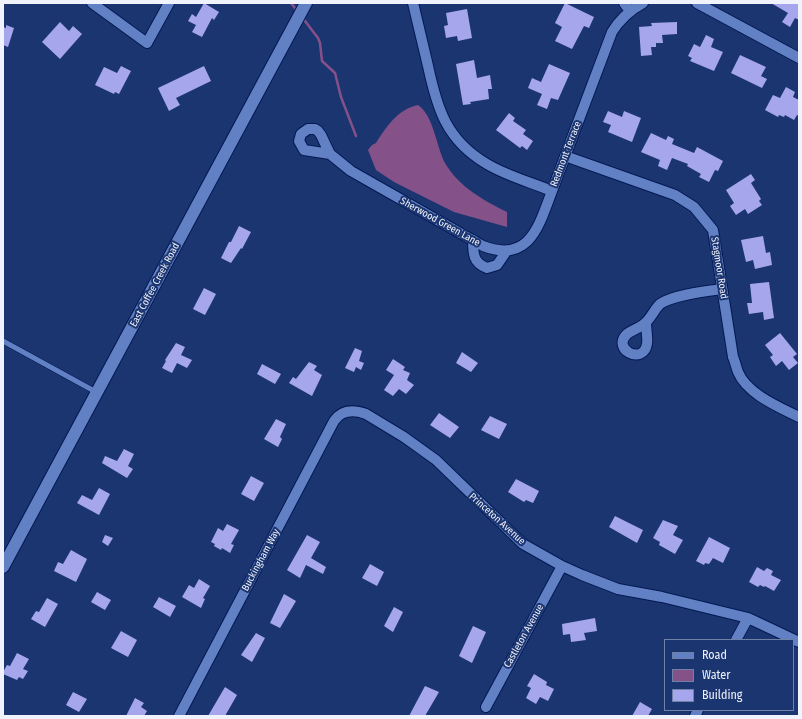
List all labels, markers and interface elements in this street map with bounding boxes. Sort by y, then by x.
street label: Redmont Terrace [548,120,584,188]
street label: Sherwood Green Lane [398,195,482,249]
street label: Stagmoor Road [708,236,730,300]
street label: East Coffee Creek Road [128,241,182,329]
street label: Princeton Avenue [466,491,528,547]
street label: Buckingham Way [240,527,282,593]
street label: Castleton Avenue [502,602,546,670]
legend [664,639,794,711]
text: Road [702,648,727,662]
text: Water [702,668,730,682]
text: Building [702,688,742,702]

